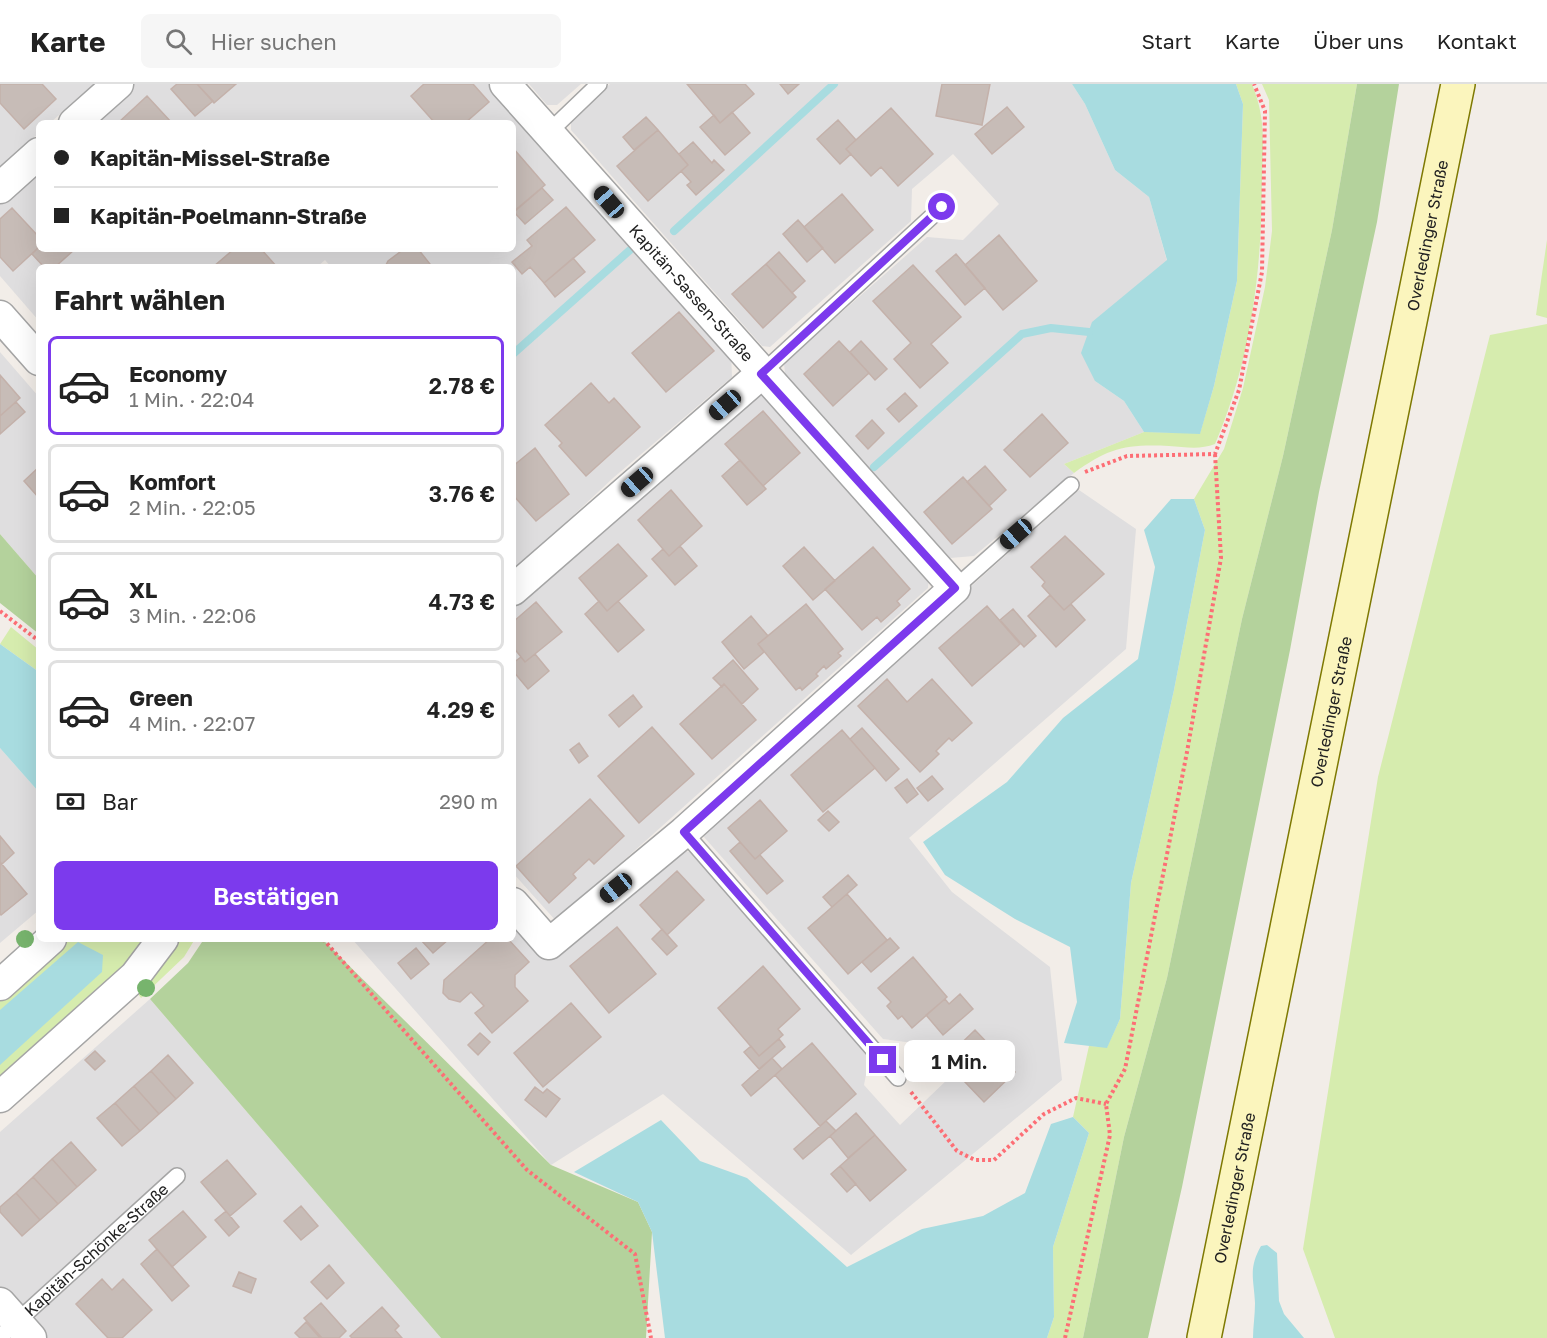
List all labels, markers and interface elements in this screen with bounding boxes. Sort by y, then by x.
search box [141,14,561,68]
text: Karte [30,25,105,58]
icon: search [162,25,195,58]
text: Hier suchen [210,28,337,55]
text: Start [1141,28,1192,54]
text: Karte [1225,28,1280,54]
text: Über uns [1313,28,1404,54]
text: Kontakt [1437,28,1517,54]
text: Kapitän-Missel-Straße [90,144,330,171]
street label: Overledinger Straße [1402,158,1452,313]
car [590,183,628,221]
route start [928,193,955,220]
text: Kapitän-Poelmann-Straße [90,202,367,229]
street label: Kapitän-Sassen-Straße [625,220,758,366]
text: Fahrt wählen [54,284,225,316]
icon: car [57,359,111,413]
text: Economy [129,360,227,387]
text: 2.78 € [429,372,495,399]
car [706,386,744,424]
text: 1 Min. · 22:04 [129,387,254,411]
car [618,463,656,501]
icon: car [57,467,111,521]
text: Komfort [129,468,216,495]
text: 3.76 € [429,480,495,507]
text: 2 Min. · 22:05 [129,495,256,519]
car [997,515,1035,553]
icon: car [57,575,111,629]
text: XL [129,576,157,603]
text: 4.73 € [429,588,495,615]
text: 3 Min. · 22:06 [129,603,256,627]
street label: Overledinger Straße [1306,634,1356,789]
icon: car [57,683,111,737]
text: Green [129,684,193,711]
text: 4.29 € [427,696,495,723]
text: 4 Min. · 22:07 [129,711,255,735]
icon: cash [54,785,87,818]
text: Bar [102,788,138,815]
text: 290 m [439,789,498,813]
button: Bestätigen [54,861,498,930]
car [596,870,636,906]
callout: 1 Min. [904,1039,1015,1081]
route end [869,1046,896,1073]
text: 1 Min. [931,1049,988,1073]
street label: Overledinger Straße [1209,1111,1259,1265]
street label: Kapitän-Schönke-Straße [20,1179,172,1320]

